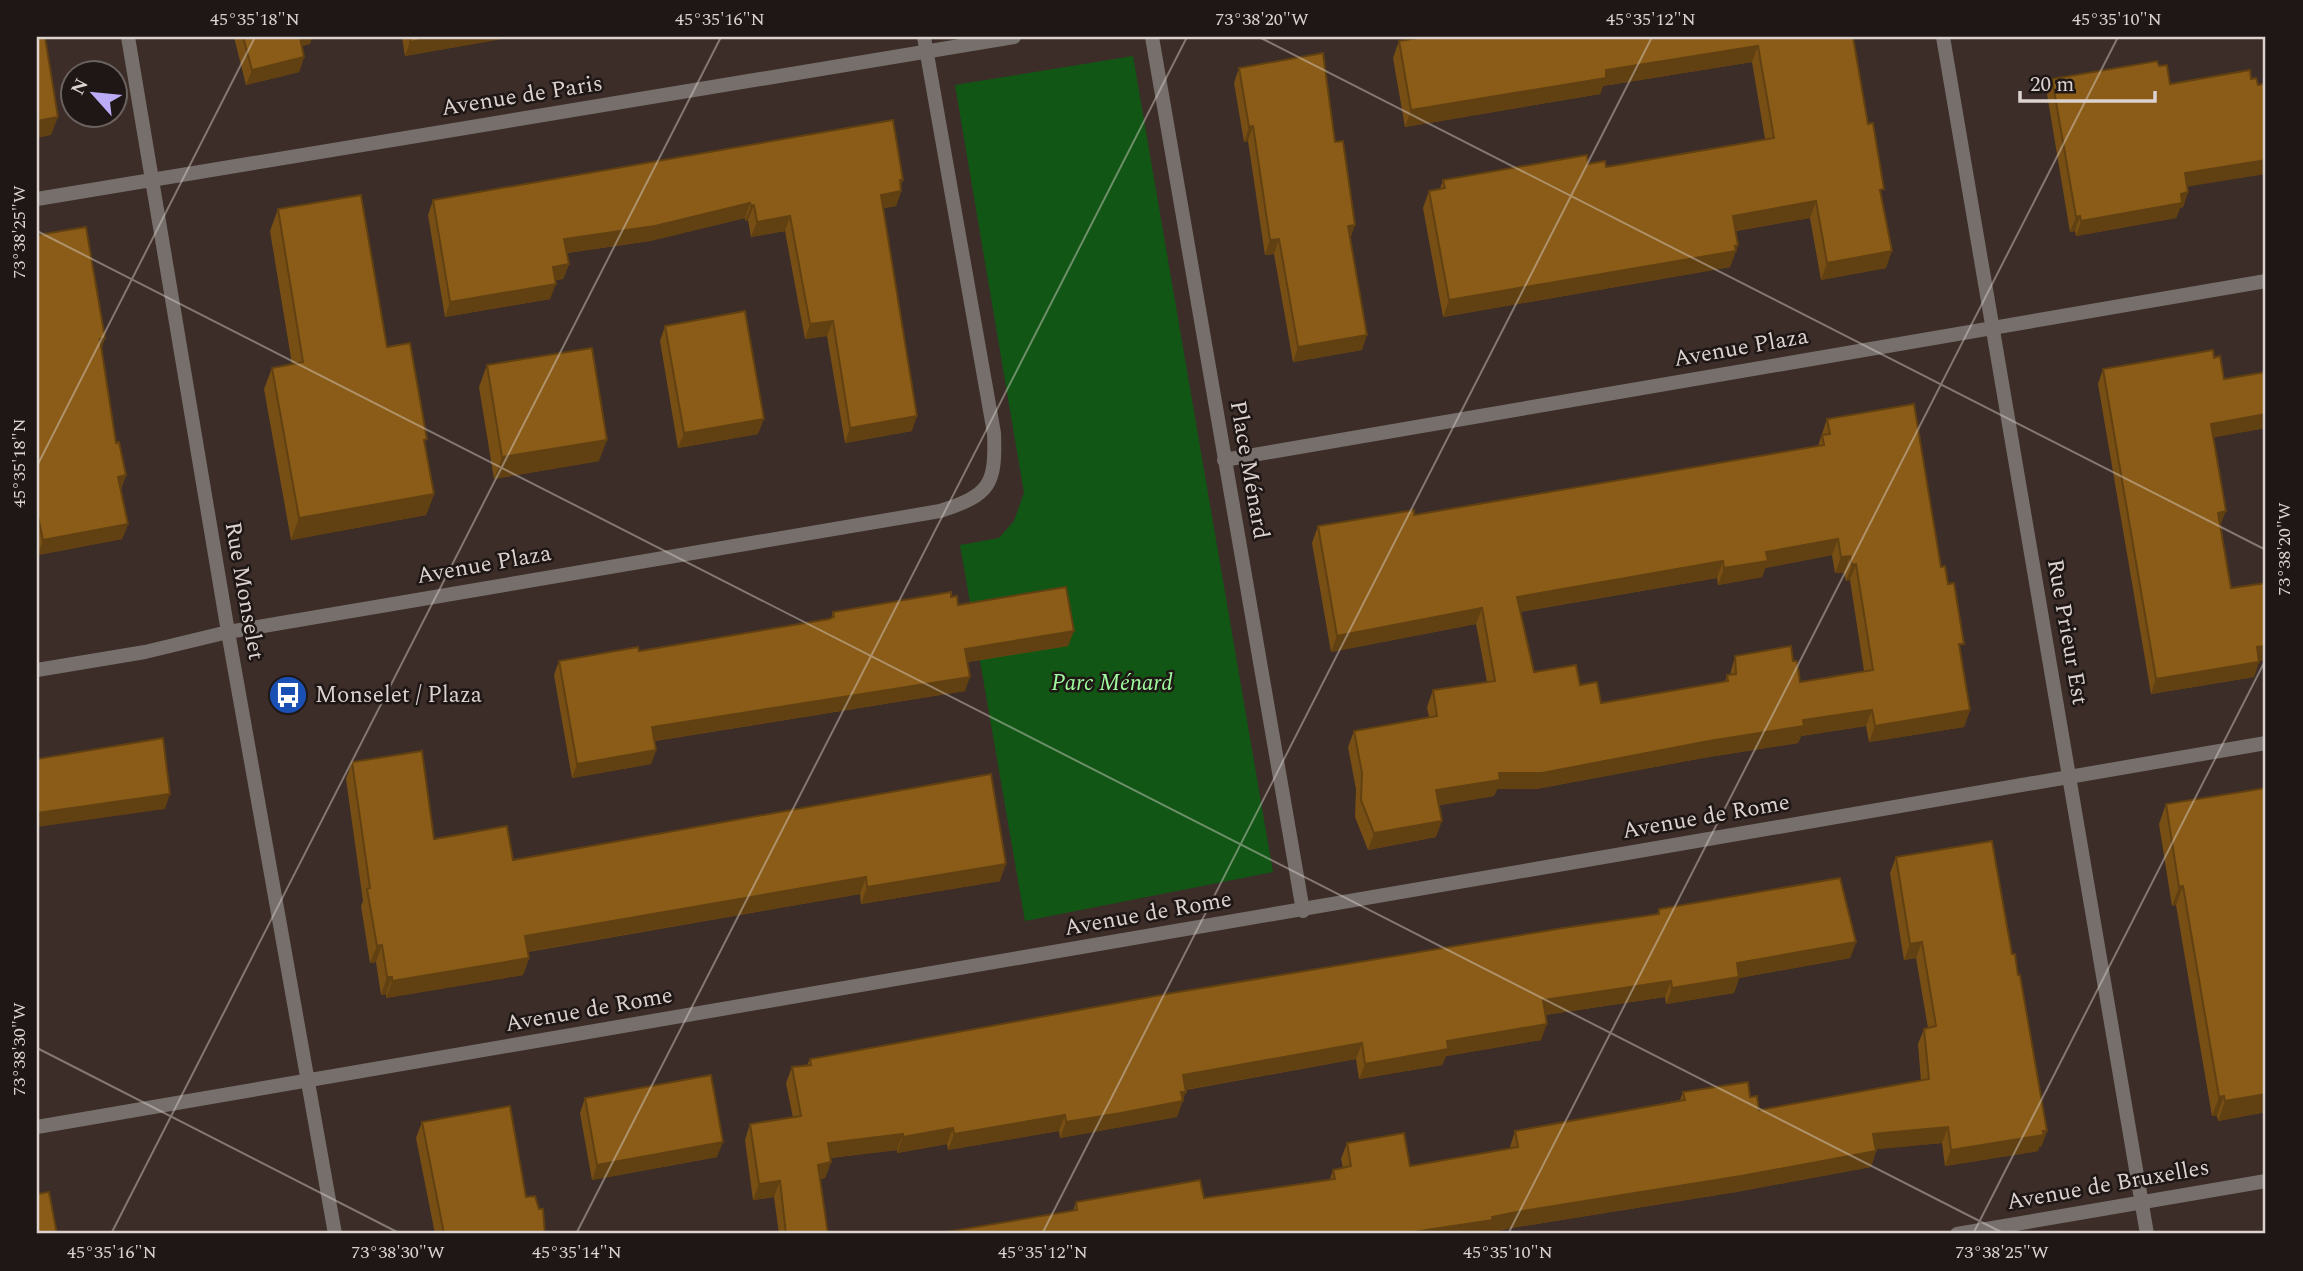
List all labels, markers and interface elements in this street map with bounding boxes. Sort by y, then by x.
text: 45°35'18"N [210,6,300,33]
text: 45°35'16"N [675,6,765,33]
text: 73°38'20"W [1215,6,1309,33]
text: 45°35'12"N [1606,6,1696,33]
text: 45°35'10"N [2072,6,2162,33]
north arrow [60,60,130,130]
scale bar [2020,60,2154,104]
street label: Avenue de Paris [439,66,605,126]
text: 20 m [2030,69,2074,101]
text: N [64,73,97,100]
text: 73°38'25"W [6,185,33,279]
street label: Avenue Plaza [1671,319,1811,377]
street label: Place Ménard [1220,398,1278,542]
text: 45°35'18"N [6,418,33,508]
text: 73°38'20"W [2271,502,2298,596]
street label: Rue Monselet [215,519,273,663]
street label: Avenue Plaza [414,536,554,594]
street label: Rue Prieur Est [2037,556,2097,708]
park label: Parc Ménard [1051,666,1173,701]
bus stop icon: Monselet / Plaza [267,674,309,716]
place label: Monselet / Plaza [315,678,482,713]
street label: Avenue de Rome [1619,785,1793,849]
street label: Avenue de Rome [1061,882,1235,946]
street label: Avenue de Rome [502,978,676,1042]
text: 73°38'30"W [6,1002,33,1096]
street label: Avenue de Bruxelles [2004,1150,2212,1220]
text: 45°35'16"N [67,1239,157,1266]
text: 73°38'30"W [351,1239,445,1266]
text: 45°35'14"N [532,1239,622,1266]
text: 45°35'12"N [998,1239,1088,1266]
text: 45°35'10"N [1463,1239,1553,1266]
text: 73°38'25"W [1955,1239,2049,1266]

